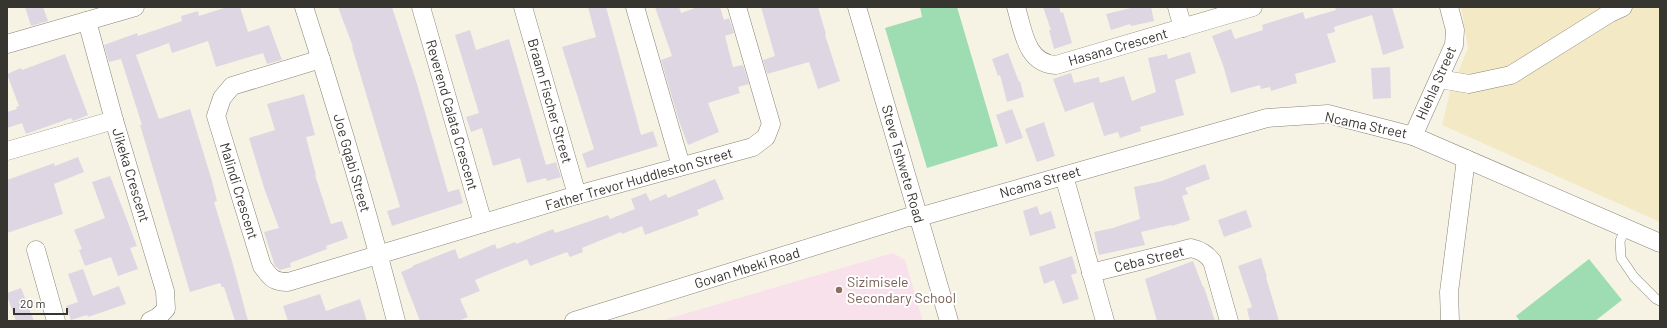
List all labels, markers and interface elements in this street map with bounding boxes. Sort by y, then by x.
street label: Hasana Crescent [1066,24,1170,69]
street label: Braam Fischer Street [525,36,576,165]
street label: Reverend Calata Crescent [423,38,482,192]
street label: Hlehla Street [1412,43,1459,122]
street label: Steve Tshwete Road [879,103,928,225]
street label: Ncama Street [1323,108,1409,142]
street label: Joe Gqabi Street [330,112,375,214]
street label: Jikeka Crescent [109,126,154,224]
street label: Malindi Crescent [217,140,262,241]
street label: Father Trevor Huddleston Street [543,144,735,213]
street label: Ncama Street [997,162,1082,201]
street label: Ceba Street [1112,242,1186,275]
street label: Govan Mbeki Road [692,243,802,292]
place label: Sizimisele Secondary School [847,273,956,306]
marker: Sizimisele Secondary School [834,285,844,295]
scale bar [14,290,67,316]
text: 20 m [20,296,46,310]

